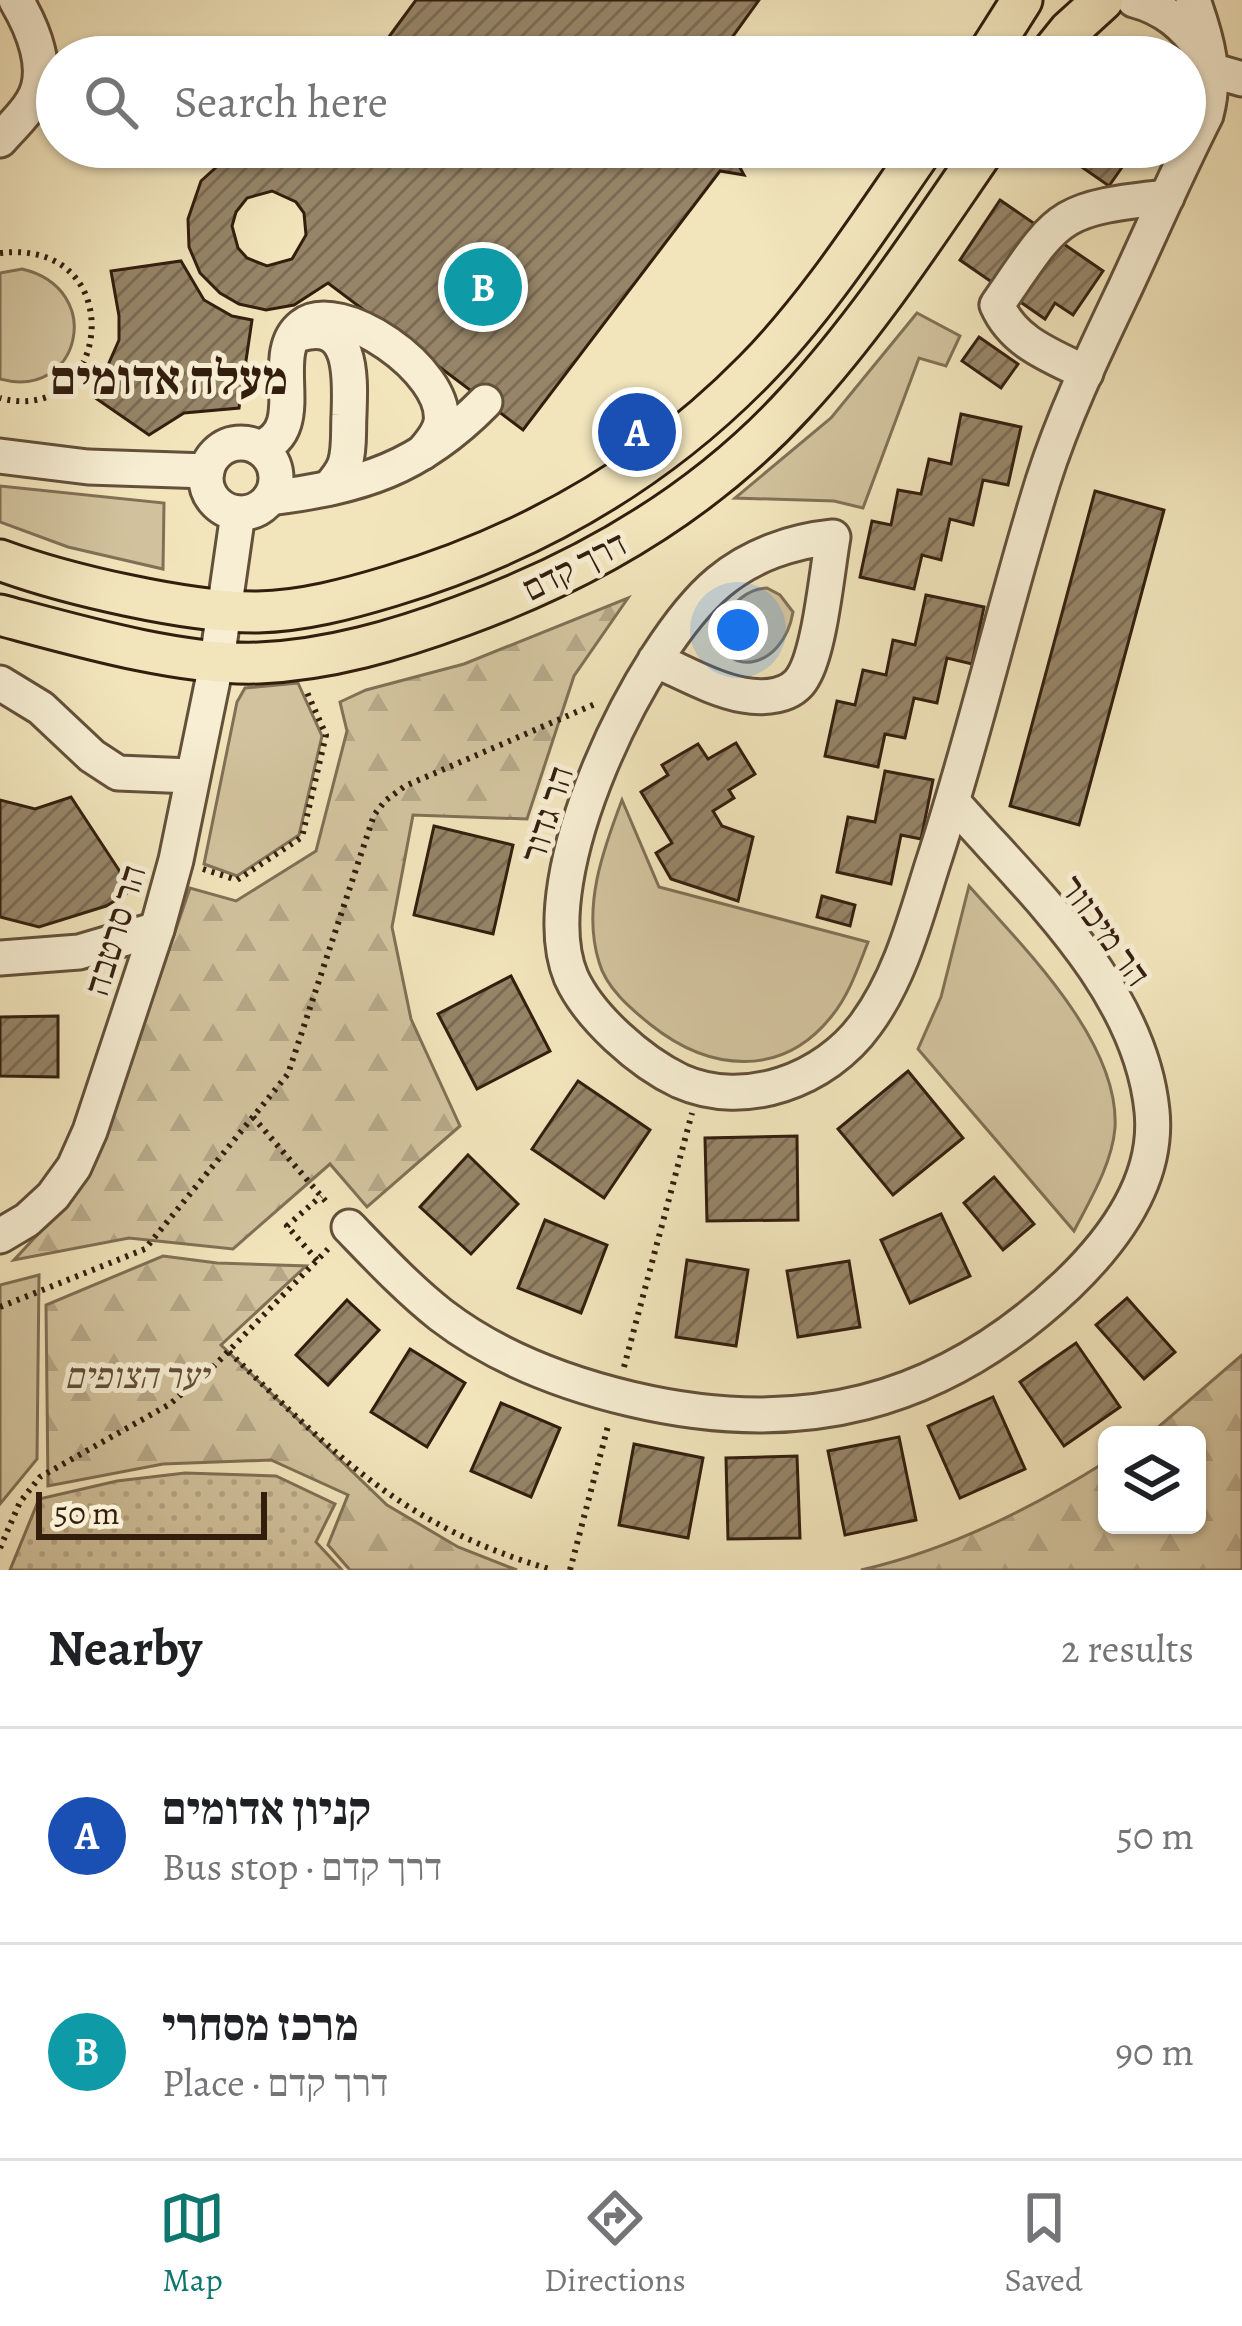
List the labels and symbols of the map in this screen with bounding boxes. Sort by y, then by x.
pin: B [444,242,522,332]
district label: מעלה אדומים [50,345,288,411]
pin: A [598,387,676,477]
street label: דרך קדם [514,518,635,613]
your location [708,600,768,660]
street label: הר גדור [508,760,585,869]
street label: הר סרטבה [71,859,158,1002]
street label: הר מיכוור [1049,865,1163,996]
park label: יער הצופים [64,1351,211,1400]
scale bar [36,1486,267,1539]

